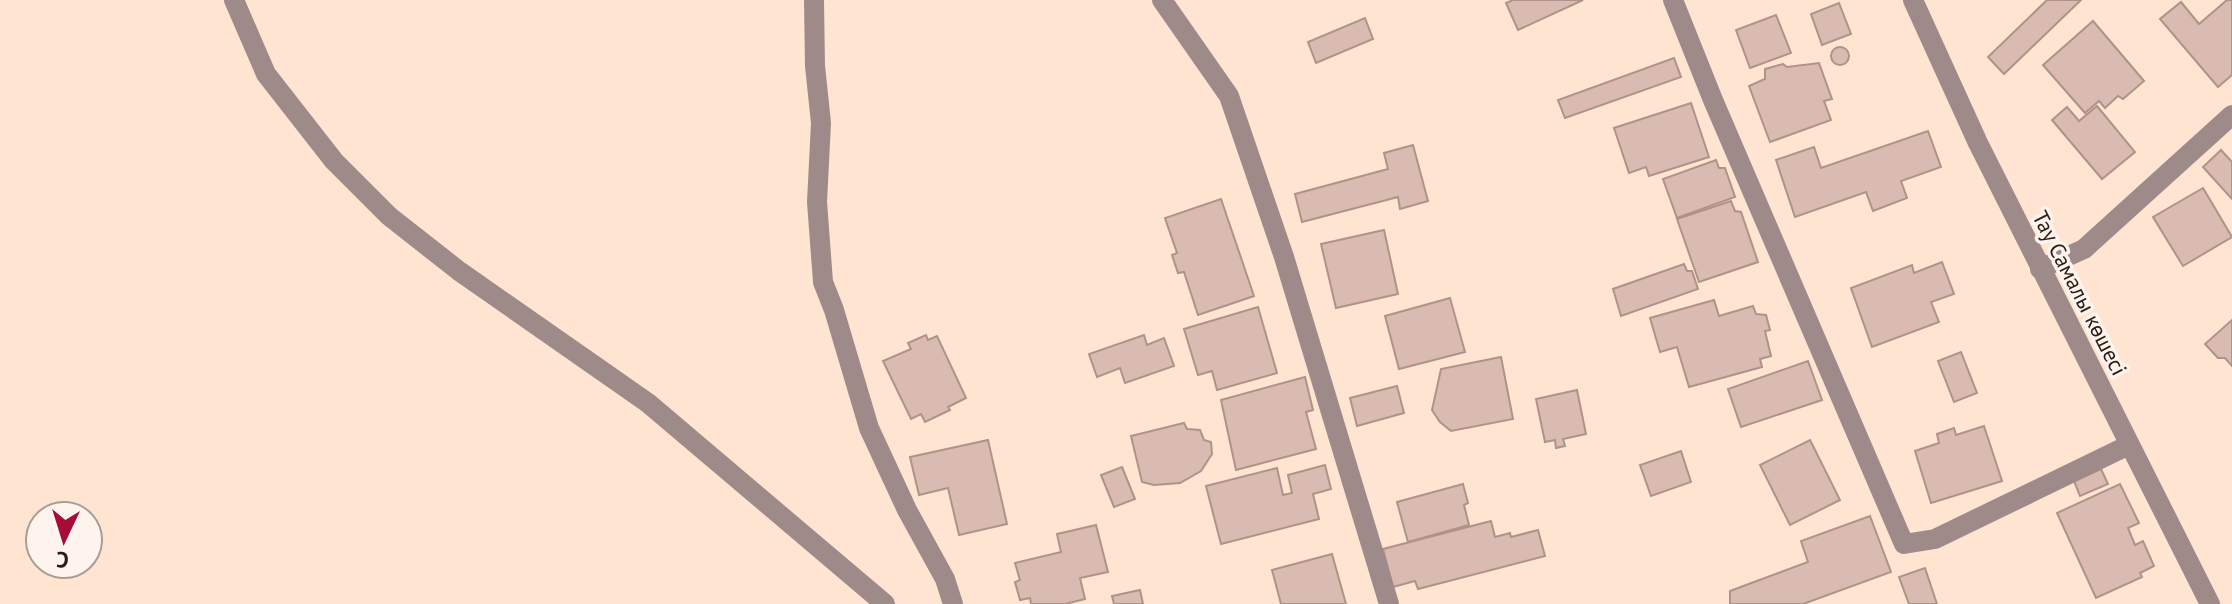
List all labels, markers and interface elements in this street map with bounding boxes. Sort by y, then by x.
street label: Тау Самалы көшесі [2026,206,2134,380]
north arrow [24,500,104,580]
text: С [55,546,70,574]

